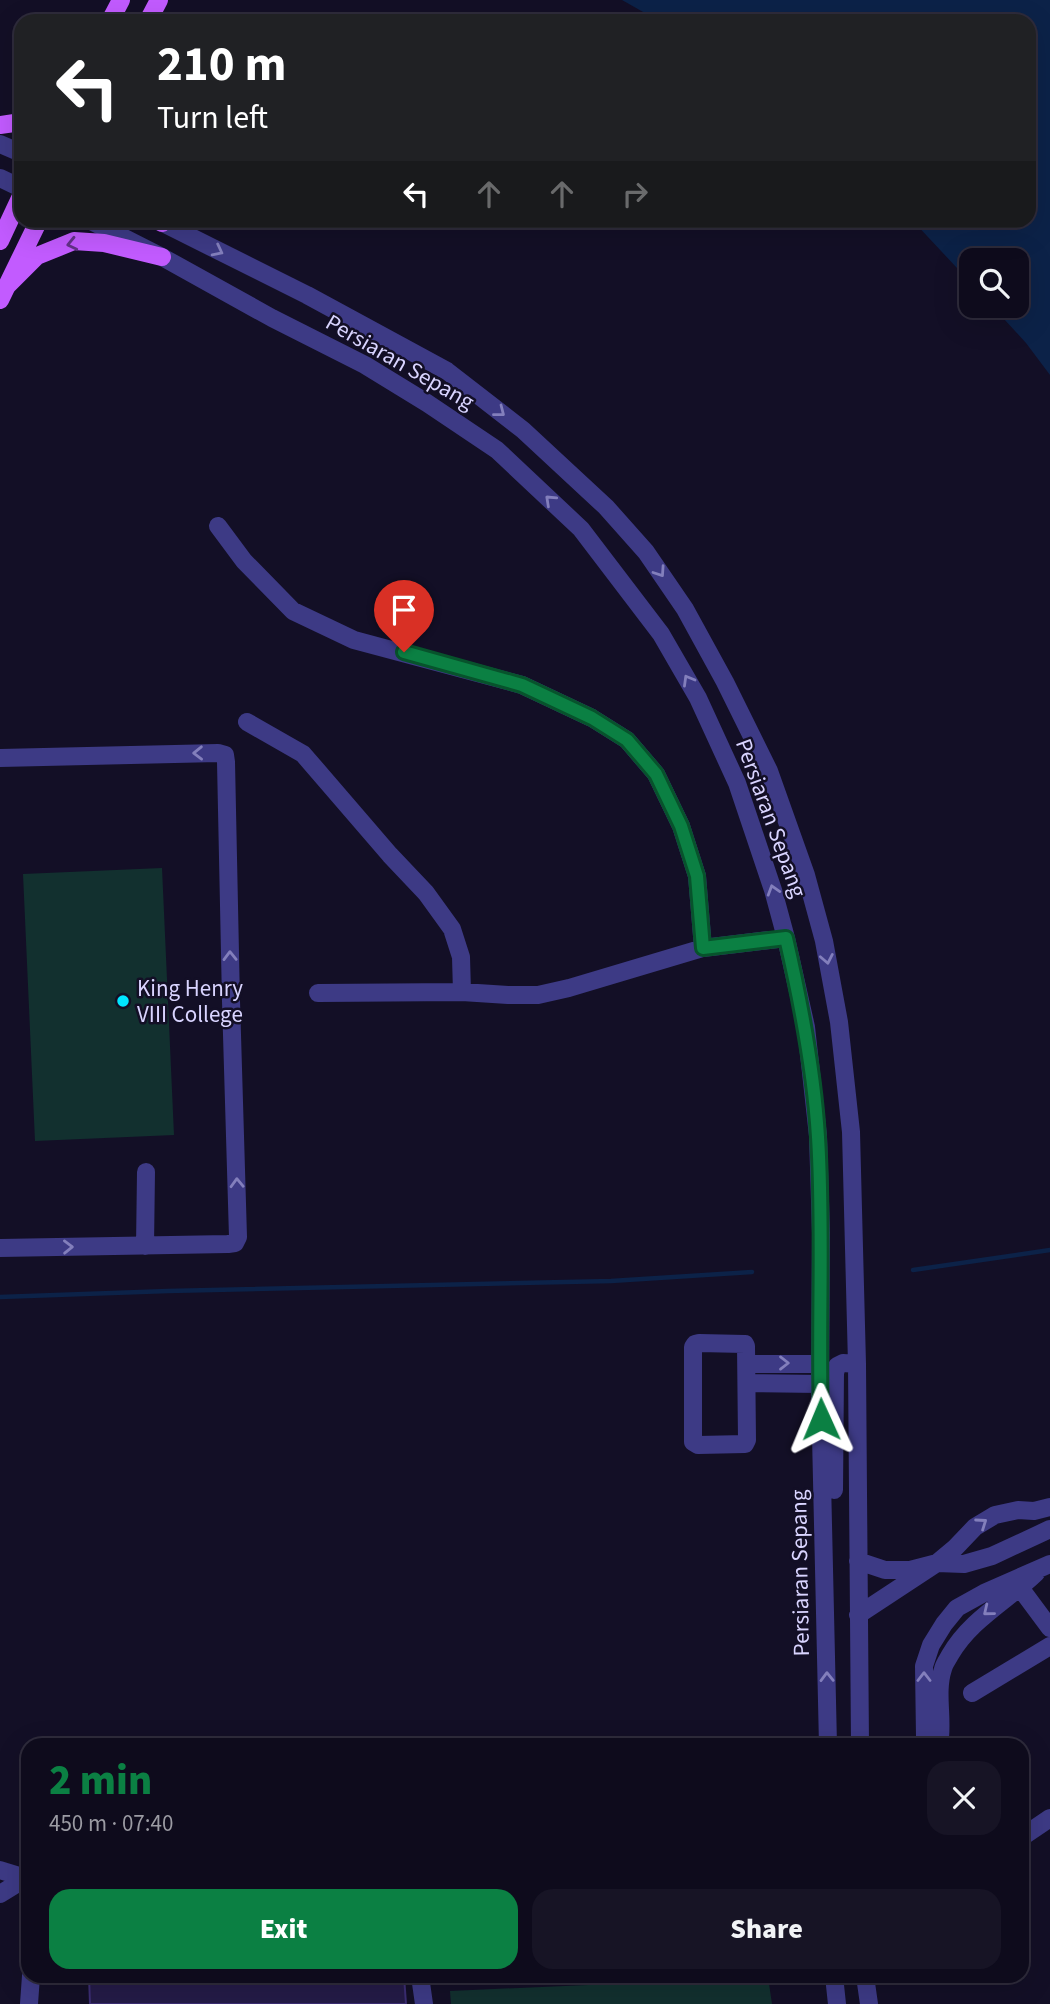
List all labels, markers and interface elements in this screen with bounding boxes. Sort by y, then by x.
text: 210 m [157,30,286,100]
icon: left [42,42,133,133]
text: Turn left [157,95,268,141]
icon: left [397,175,435,213]
icon: ahead [470,175,508,213]
icon: ahead [543,175,581,213]
icon: right [616,175,654,213]
one-way arrow [66,235,78,250]
one-way arrow [211,243,223,257]
map controls [959,248,1029,318]
button: search [959,248,1029,318]
street label: Persiaran Sepang [320,306,481,418]
one-way arrow [492,403,505,416]
one-way arrow [545,496,558,508]
one-way arrow [652,565,665,578]
pin [374,580,434,652]
icon: arrive [385,591,423,629]
one-way arrow [683,674,696,687]
street label: Persiaran Sepang [727,734,815,902]
one-way arrow [193,746,204,761]
one-way arrow [766,885,781,897]
one-way arrow [222,950,238,961]
one-way arrow [819,953,834,965]
place label: King Henry VIII College [137,972,243,1031]
marker: King Henry VIII College [115,993,131,1009]
one-way arrow [229,1178,244,1189]
one-way arrow [63,1239,74,1255]
one-way arrow [778,1356,789,1371]
position arrow [784,1382,858,1456]
street label: Persiaran Sepang [782,1489,818,1657]
one-way arrow [974,1519,987,1532]
one-way arrow [984,1603,996,1616]
one-way arrow [819,1671,835,1681]
one-way arrow [916,1671,932,1682]
text: 2 min [49,1751,152,1811]
button: close [927,1761,1001,1835]
text: 450 m · 07:40 [49,1807,173,1840]
button: Exit [49,1889,518,1969]
button: Share [532,1889,1001,1969]

